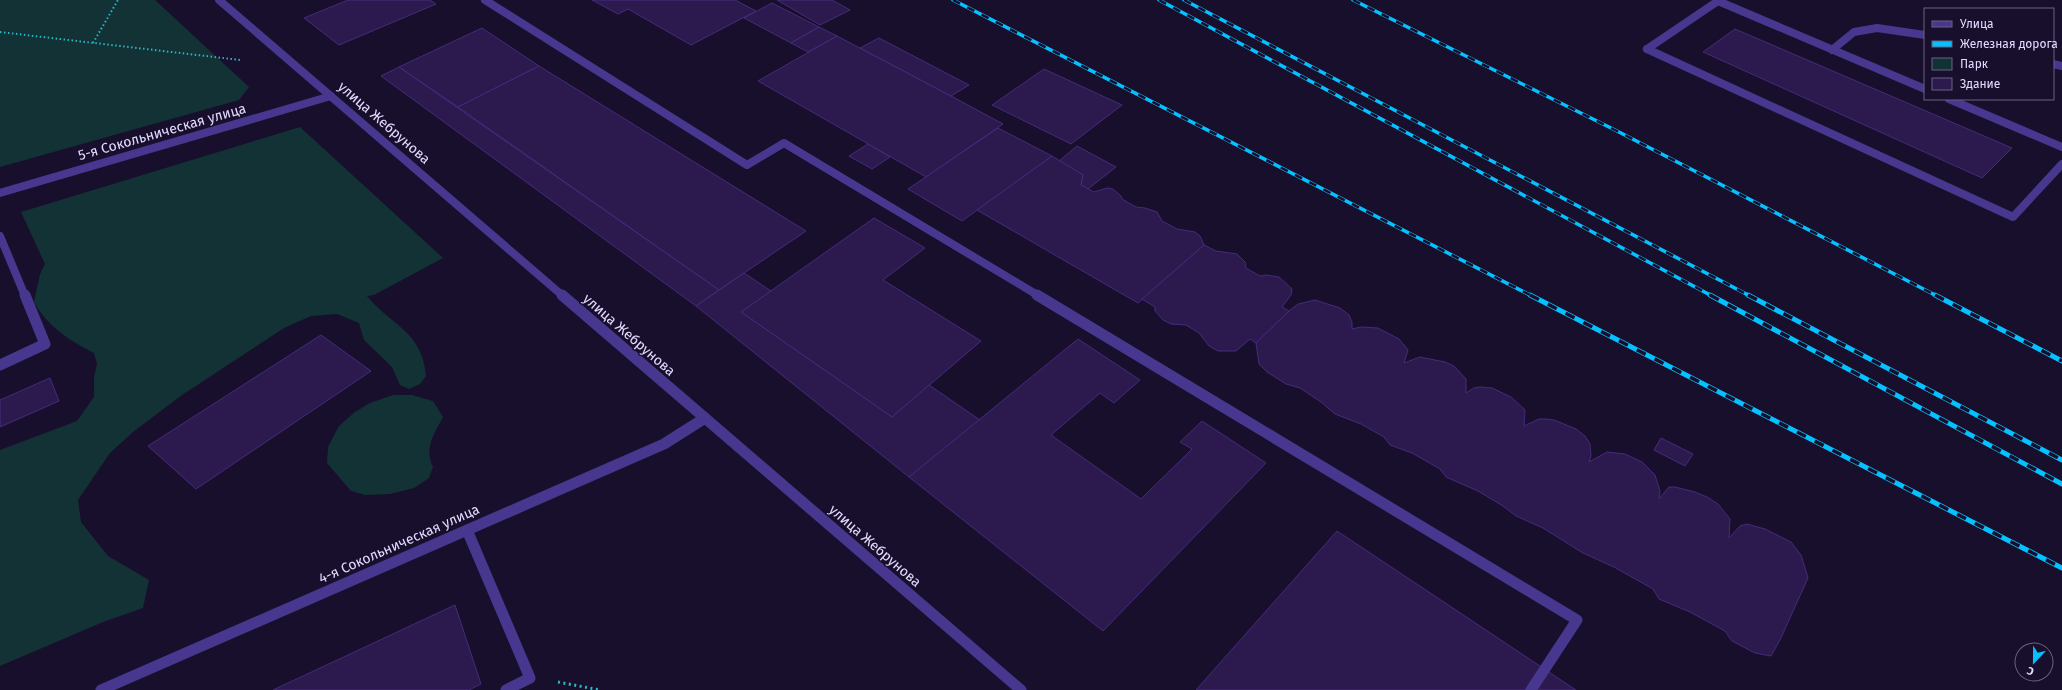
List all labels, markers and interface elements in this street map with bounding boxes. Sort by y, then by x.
legend [1924,8,2054,100]
text: Улица [1960,17,1994,31]
text: Железная дорога [1960,37,2058,51]
text: Парк [1960,57,1989,71]
text: Здание [1960,77,2000,91]
street label: улица Жебрунова [334,78,434,168]
street label: 5-я Сокольническая улица [76,100,248,164]
street label: улица Жебрунова [579,290,679,380]
street label: 4-я Сокольническая улица [316,501,482,587]
street label: улица Жебрунова [825,501,925,591]
north arrow [2014,642,2054,682]
text: С [2024,663,2036,678]

